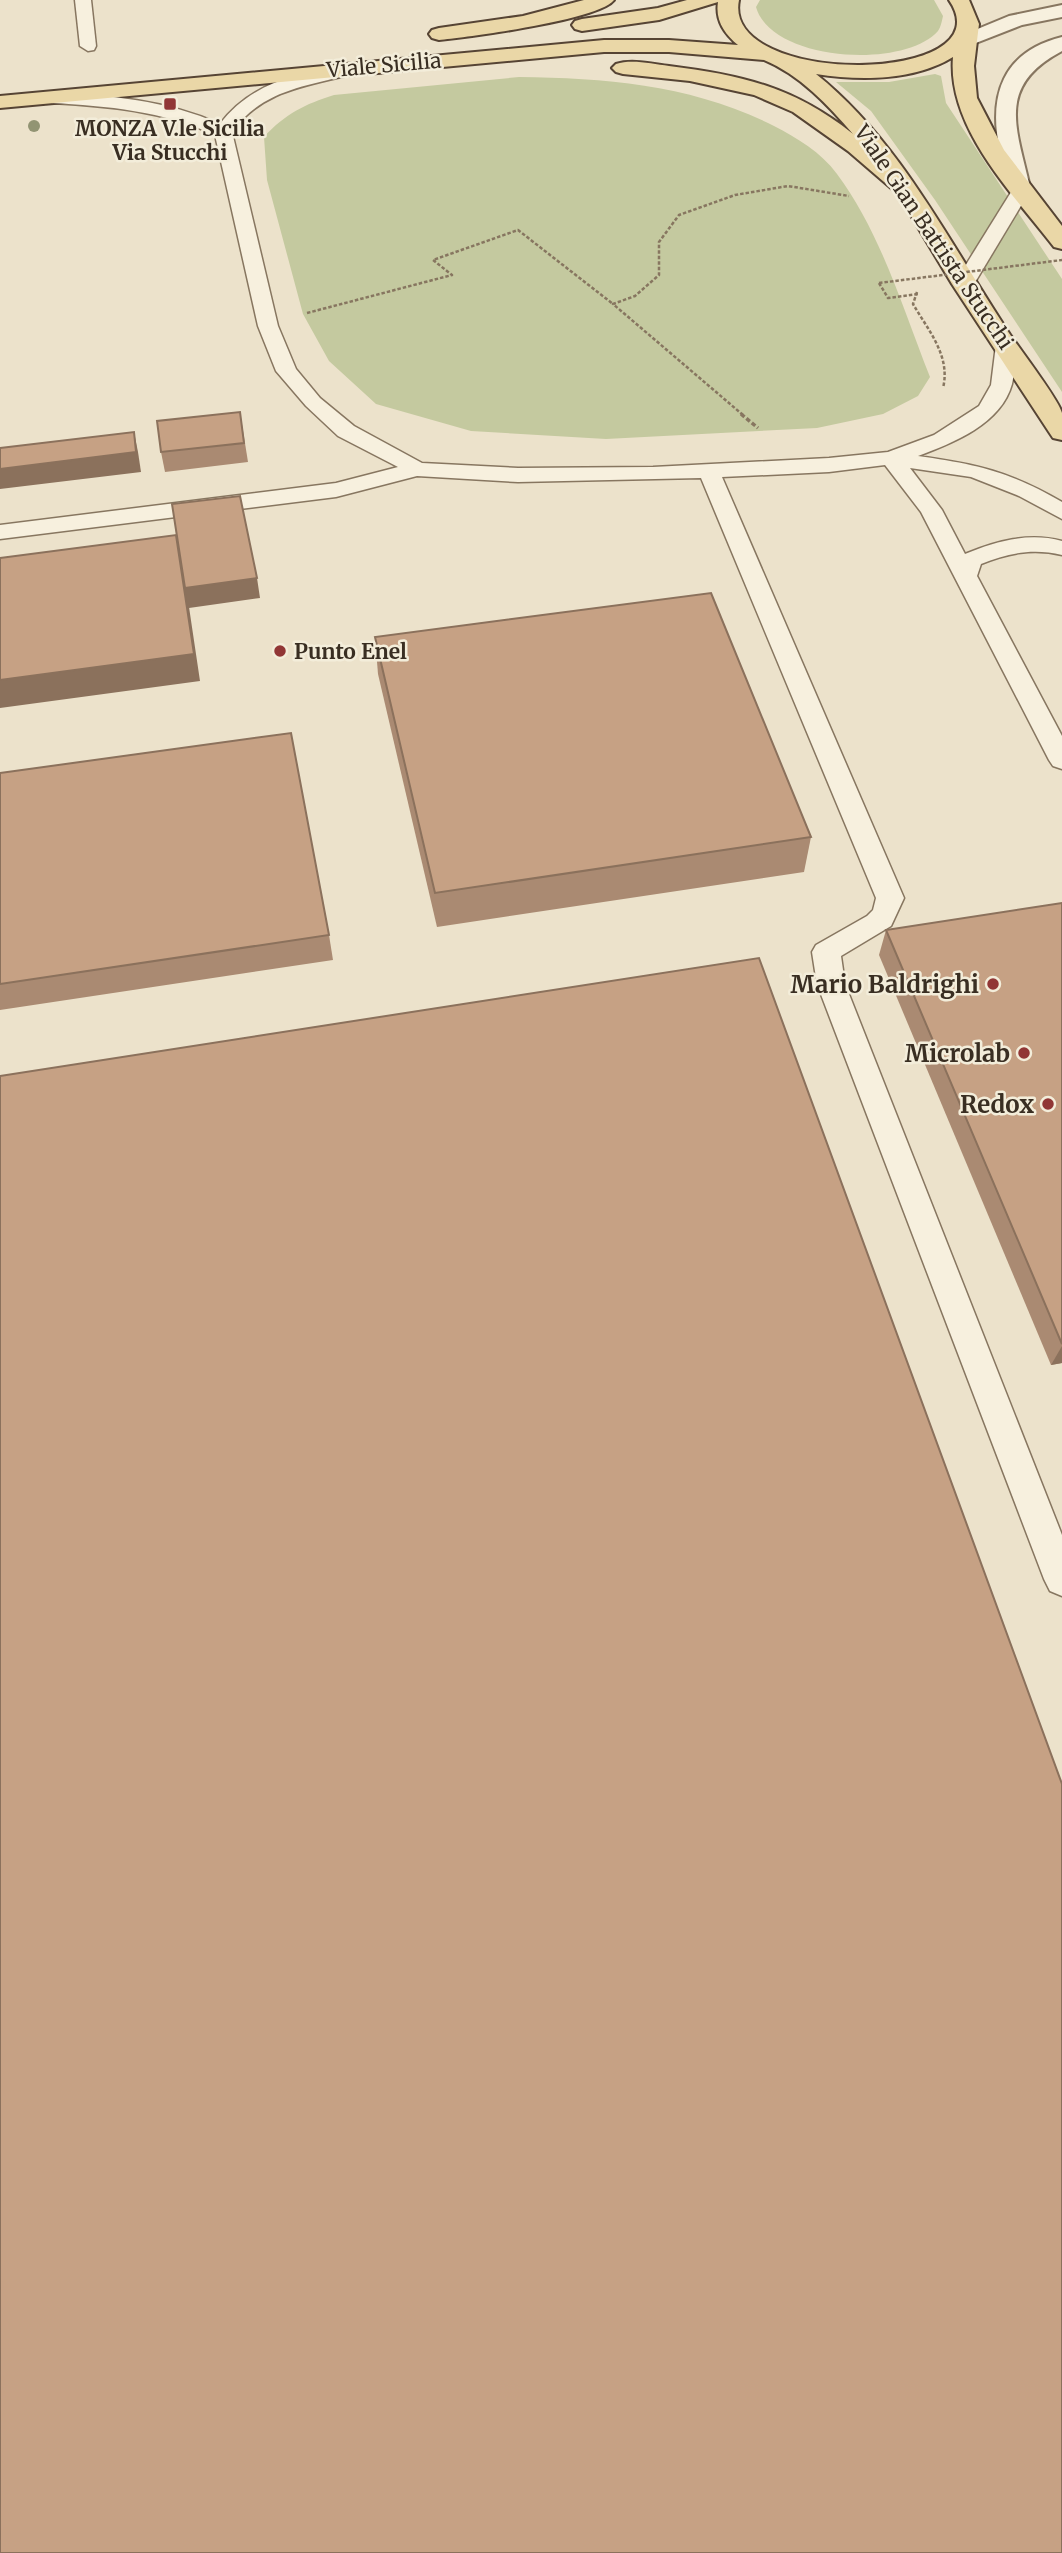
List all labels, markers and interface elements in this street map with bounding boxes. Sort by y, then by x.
street label: Viale Sicilia [324,47,443,84]
marker: MONZA V.le Sicilia Via Stucchi [162,96,178,112]
place label: MONZA V.le Sicilia Via Stucchi [75,115,265,166]
street label: Viale Gian Battista Stucchi [848,119,1020,355]
place label: Punto Enel [294,638,407,665]
marker: Punto Enel [272,643,288,659]
place label: Mario Baldrighi [791,969,979,1000]
marker: Mario Baldrighi [985,976,1001,992]
place label: Microlab [905,1038,1010,1069]
marker: Microlab [1016,1045,1032,1061]
place label: Redox [960,1089,1034,1120]
marker: Redox [1040,1096,1056,1112]

